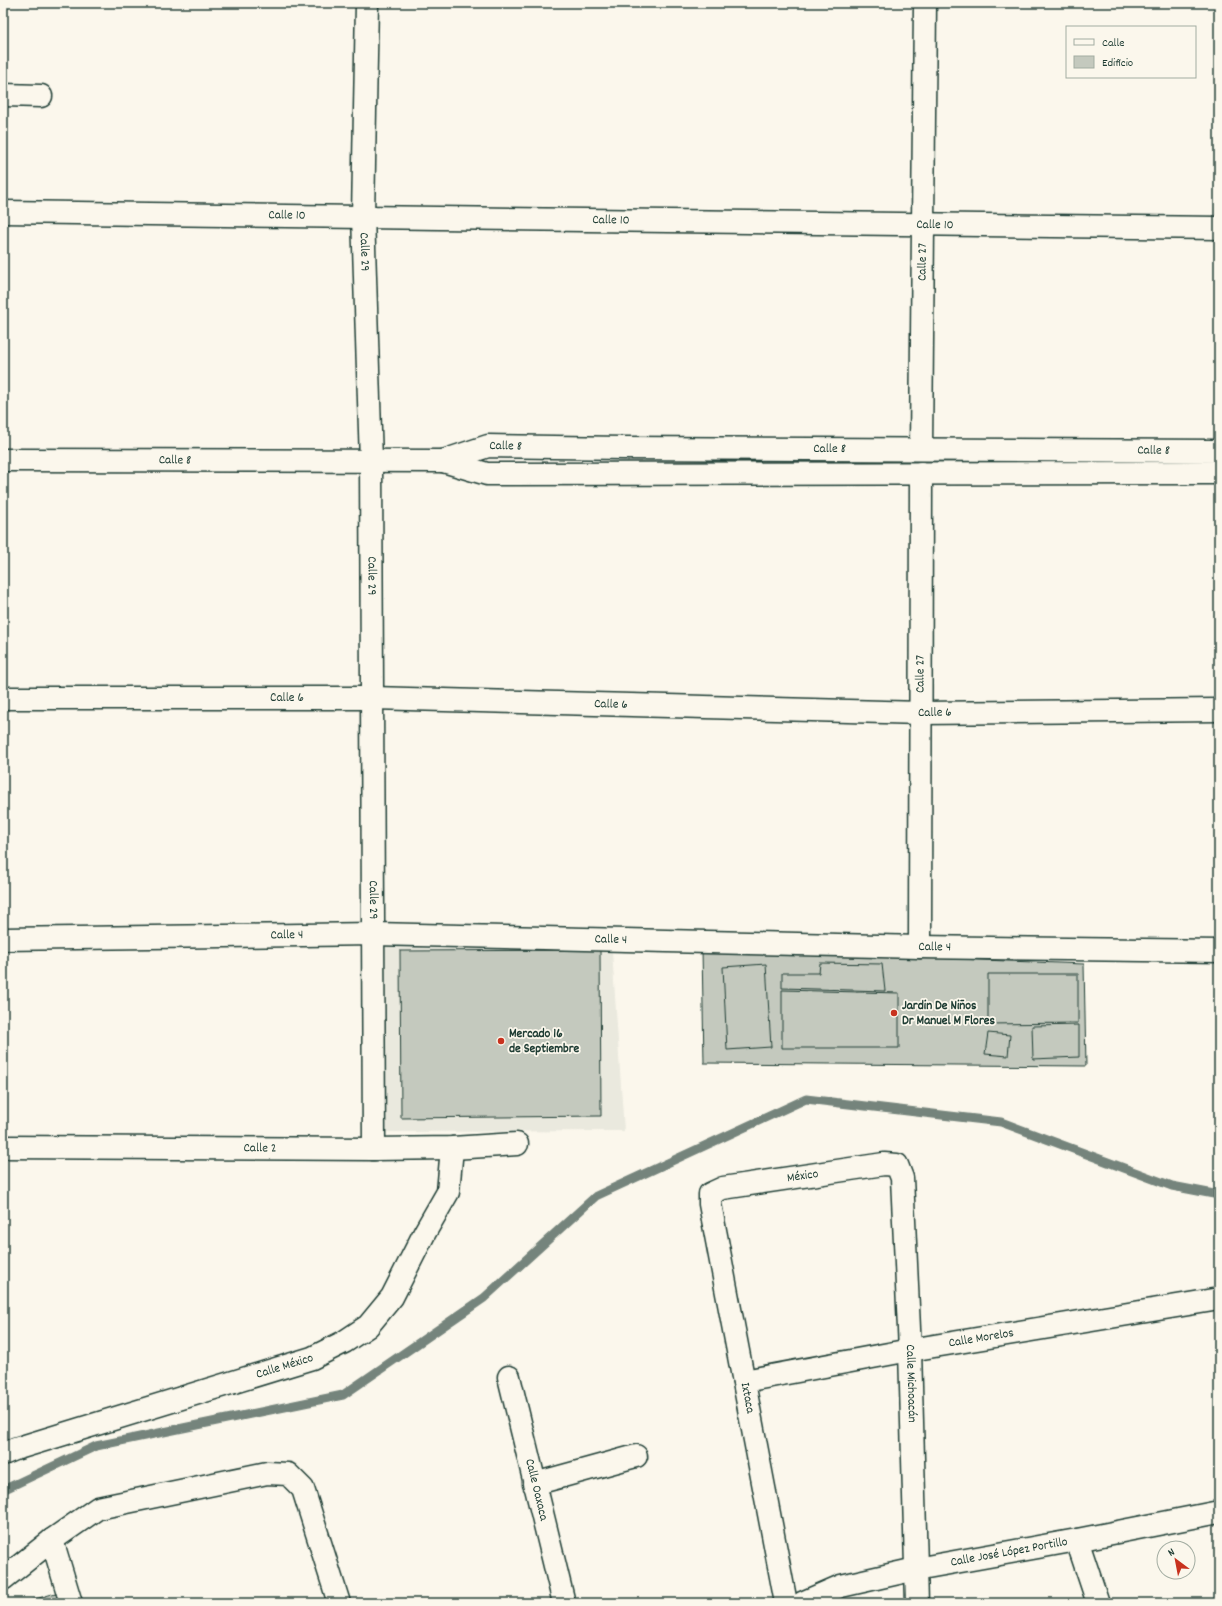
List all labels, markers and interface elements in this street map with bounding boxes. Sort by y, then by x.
legend [1066,26,1196,78]
text: Calle [1102,35,1125,52]
text: Edificio [1102,55,1133,72]
street label: Calle 10 [268,206,306,225]
street label: Calle 10 [592,211,630,230]
street label: Calle 10 [916,215,954,235]
street label: Calle 29 [354,232,374,272]
street label: Calle 27 [913,243,932,281]
street label: Calle 8 [489,437,522,456]
street label: Calle 8 [813,439,846,459]
street label: Calle 8 [1137,441,1170,460]
street label: Calle 8 [159,451,191,470]
street label: Calle 29 [362,556,381,595]
street label: Calle 27 [911,655,930,693]
street label: Calle 6 [270,689,304,708]
street label: Calle 6 [594,695,628,714]
street label: Calle 6 [918,703,952,723]
street label: Calle 29 [363,880,382,919]
street label: Calle 4 [270,925,304,945]
street label: Calle 4 [594,930,628,950]
street label: Calle 4 [918,937,951,957]
place label: Jardin De Niños Dr Manuel M Flores [902,997,995,1031]
marker: Jardin De Niños Dr Manuel M Flores [889,1008,899,1018]
place label: Mercado 16 de Septiembre [509,1025,580,1059]
marker: Mercado 16 de Septiembre [496,1036,506,1046]
street label: Calle 2 [243,1139,277,1158]
street label: México [786,1164,820,1188]
street label: Calle Morelos [947,1324,1015,1353]
street label: Calle Michoacán [900,1344,922,1423]
street label: Calle México [254,1349,316,1384]
street label: Ixtaca [735,1381,759,1416]
street label: Calle Oaxaca [520,1457,553,1524]
street label: Calle José López Portillo [949,1532,1069,1572]
north arrow [1156,1540,1196,1580]
text: N [1165,1545,1179,1561]

